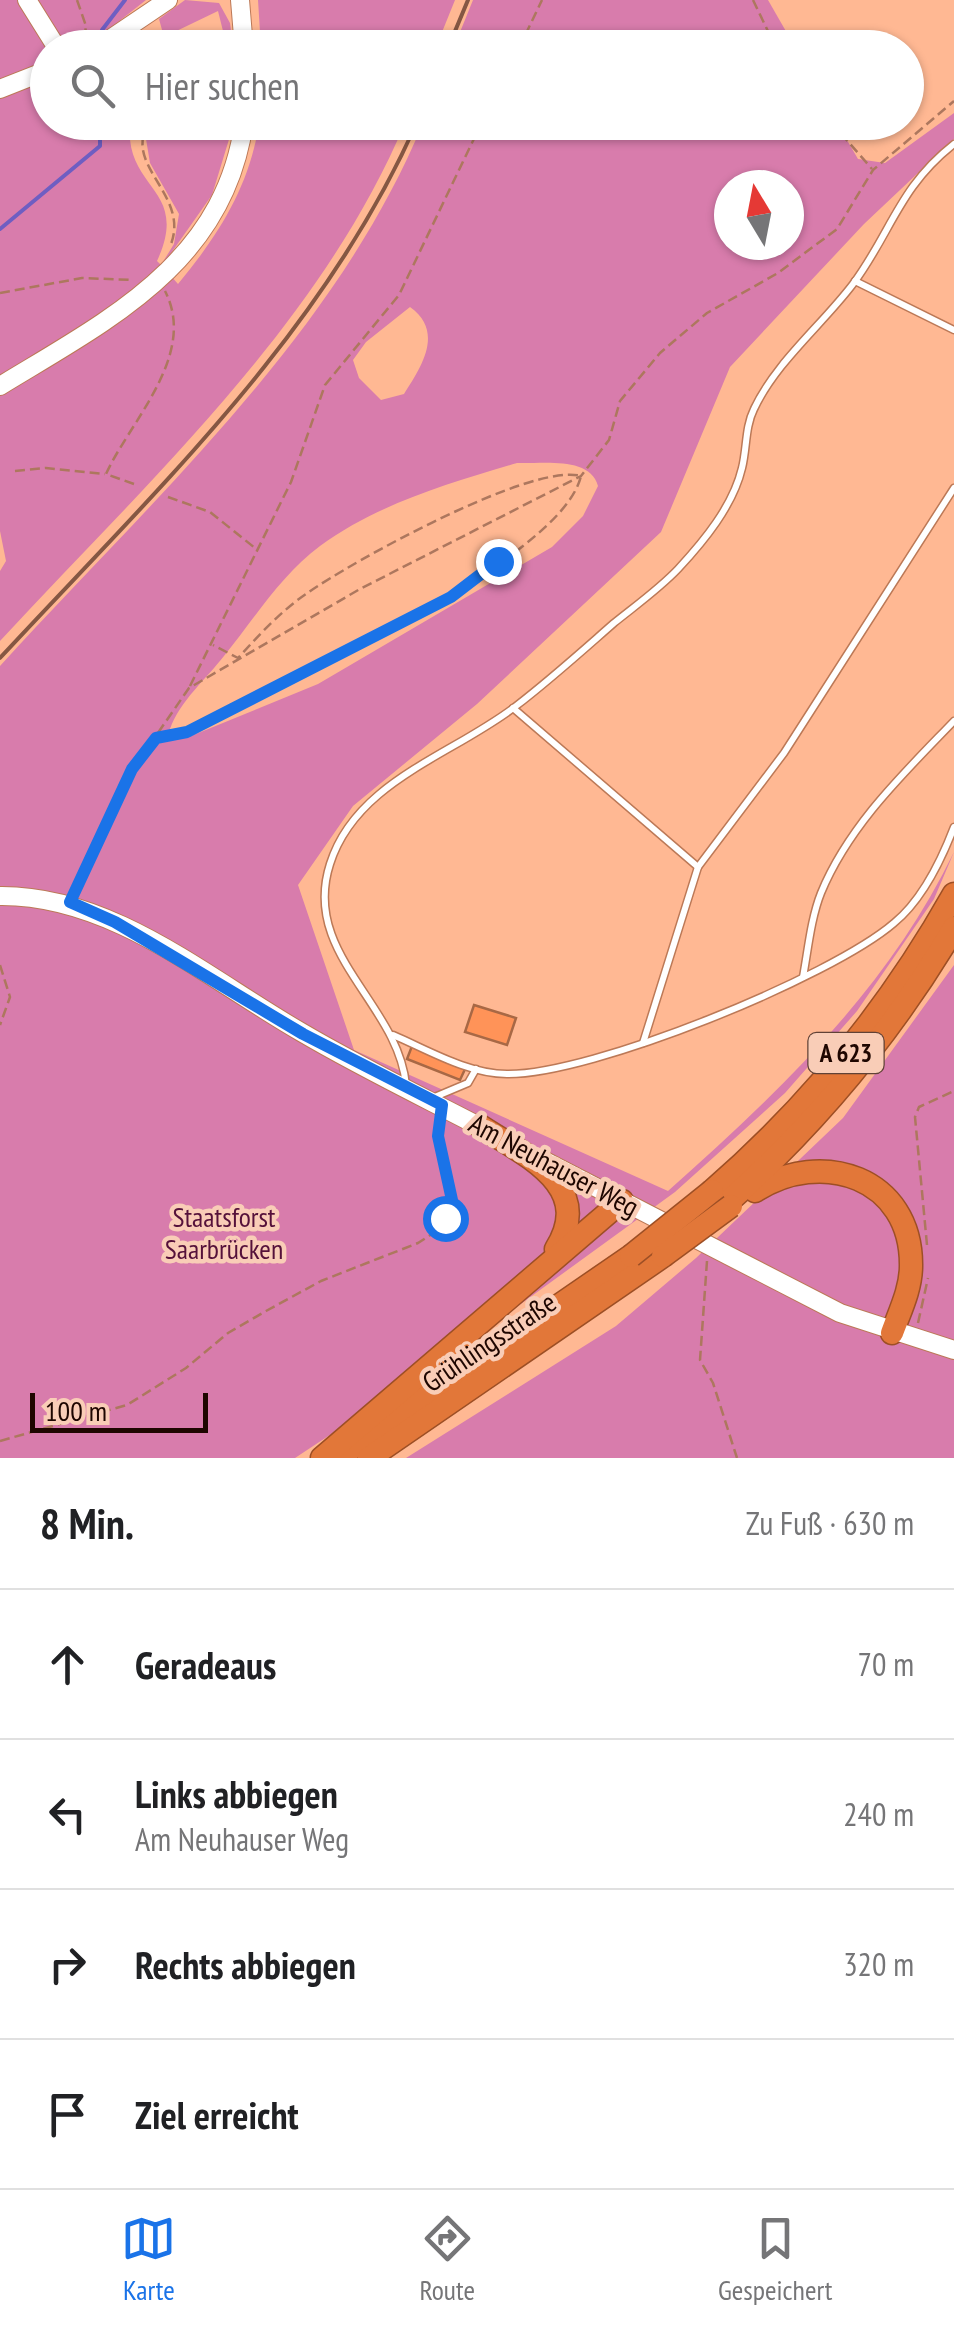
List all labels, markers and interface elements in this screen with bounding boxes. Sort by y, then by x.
search box [30,30,924,140]
icon: search [65,58,120,113]
text: Hier suchen [145,61,300,110]
north arrow [714,170,804,260]
route end [476,539,522,585]
road number: A 623 [808,1033,884,1073]
street label: Am Neuhauser Weg [463,1104,646,1225]
route start [423,1196,469,1242]
park label: Staatsforst Saarbrücken [165,1198,283,1267]
street label: Grühlingsstraße [415,1283,563,1400]
scale bar [30,1388,208,1432]
text: 100 m [45,1392,107,1429]
text: 8 Min. [40,1496,134,1551]
text: Zu Fuß · 630 m [746,1502,914,1544]
icon: ahead [40,1637,95,1692]
text: Geradeaus [135,1640,276,1689]
text: 70 m [858,1643,914,1685]
text: Links abbiegen [135,1769,338,1818]
icon: left [40,1787,95,1842]
text: 240 m [843,1793,914,1835]
text: Am Neuhauser Weg [135,1818,349,1860]
icon: right [40,1937,95,1992]
text: Rechts abbiegen [135,1940,356,1989]
text: 320 m [843,1943,914,1985]
icon: arrive [40,2087,95,2142]
text: Ziel erreicht [135,2090,299,2139]
tab: Karte [121,2211,176,2308]
tab: Route [419,2211,475,2308]
tab: Gespeichert [718,2211,833,2308]

